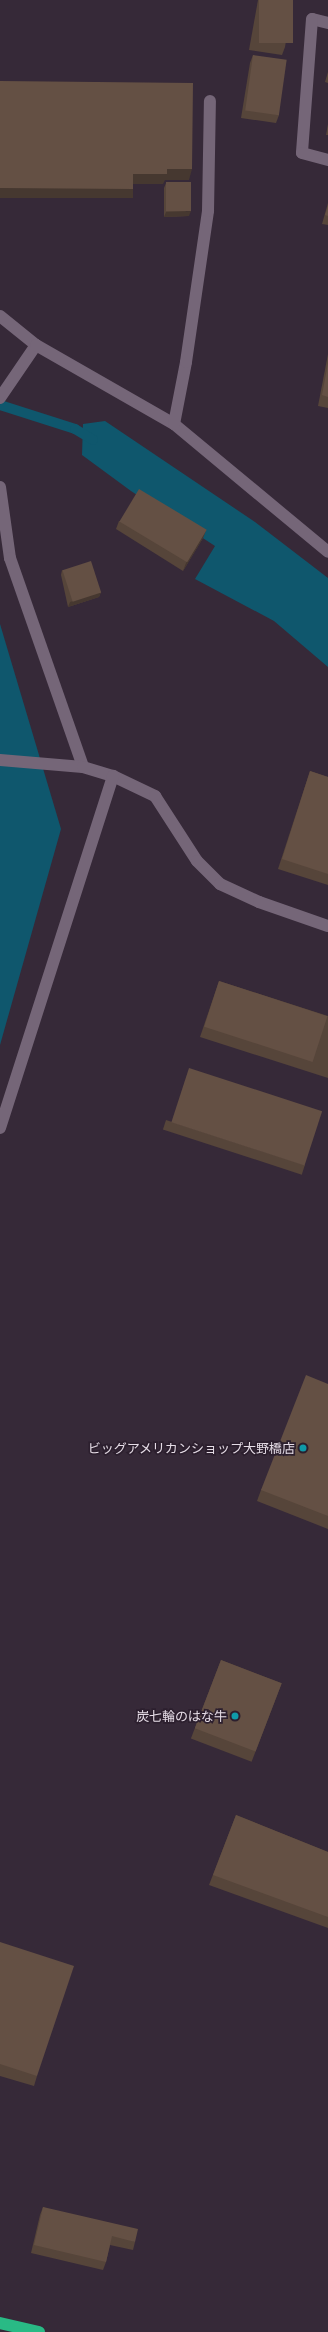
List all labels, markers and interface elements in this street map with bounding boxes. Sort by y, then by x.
place label: ビッグアメリカンショップ大野橋店 [87,1440,295,1456]
marker: ビッグアメリカンショップ大野橋店 [298,1443,308,1453]
place label: 炭七輪のはな牛 [136,1708,227,1724]
marker: 炭七輪のはな牛 [230,1711,240,1721]

